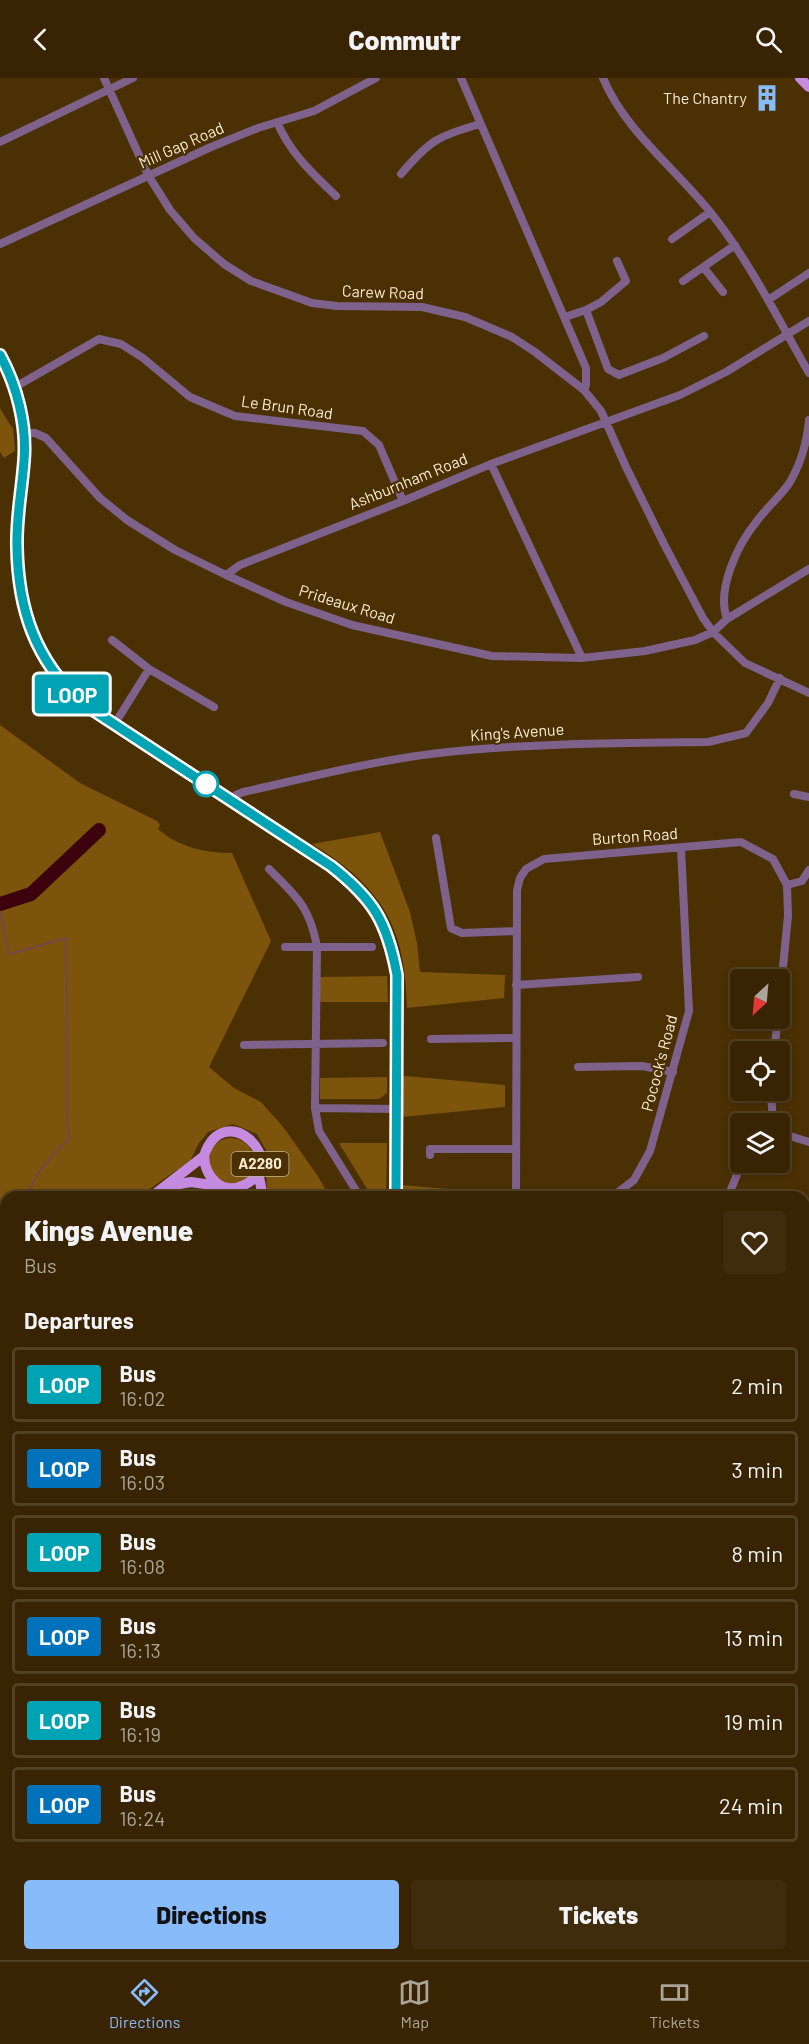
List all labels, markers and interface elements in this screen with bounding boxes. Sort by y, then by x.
icon: back [24,23,57,56]
text: Commutr [348,23,461,55]
icon: search [752,23,785,56]
building icon: The Chantry [752,83,782,113]
place label: The Chantry [663,88,748,107]
street label: Mill Gap Road [135,117,226,172]
street label: Carew Road [342,281,424,302]
street label: Le Brun Road [240,391,334,422]
street label: Ashburnham Road [346,448,470,513]
street label: Prideaux Road [297,580,398,627]
line badge: LOOP [30,674,114,714]
text: LOOP [47,682,97,707]
street label: King's Avenue [469,719,565,744]
unlabelled marker [193,771,219,797]
street label: Burton Road [591,823,678,848]
north arrow [730,969,790,1029]
map controls [730,969,790,1173]
street label: Pocock's Road [637,1013,681,1113]
button: locate [730,1041,790,1101]
button: layers [730,1113,790,1173]
road number: A2280 [232,1152,288,1176]
button: heart [723,1211,786,1274]
text: Kings Avenue [24,1213,193,1247]
text: Bus [24,1253,57,1277]
text: Departures [24,1307,134,1333]
text: Bus [119,1360,156,1386]
text: LOOP [39,1372,89,1397]
text: 2 min [731,1372,783,1398]
text: 16:02 [119,1386,166,1410]
text: Bus [119,1444,156,1470]
text: LOOP [39,1456,89,1481]
text: 3 min [732,1456,783,1482]
text: 16:03 [119,1470,165,1494]
text: Bus [119,1528,156,1554]
text: LOOP [39,1540,89,1565]
text: 8 min [731,1540,783,1566]
text: 16:08 [119,1554,165,1578]
text: Bus [119,1612,156,1638]
text: LOOP [39,1624,89,1649]
text: 13 min [724,1624,783,1650]
text: 16:13 [119,1638,161,1662]
text: Bus [119,1696,156,1722]
text: LOOP [39,1708,89,1733]
text: 19 min [724,1708,783,1734]
text: 16:19 [119,1722,161,1746]
text: Bus [119,1780,156,1806]
text: LOOP [39,1792,89,1817]
text: 24 min [719,1792,783,1818]
text: 16:24 [119,1806,165,1830]
button: Directions [24,1880,399,1949]
button: Tickets [411,1880,786,1949]
tab: Directions [109,1976,180,2031]
tab: Map [398,1976,431,2031]
tab: Tickets [649,1976,700,2031]

